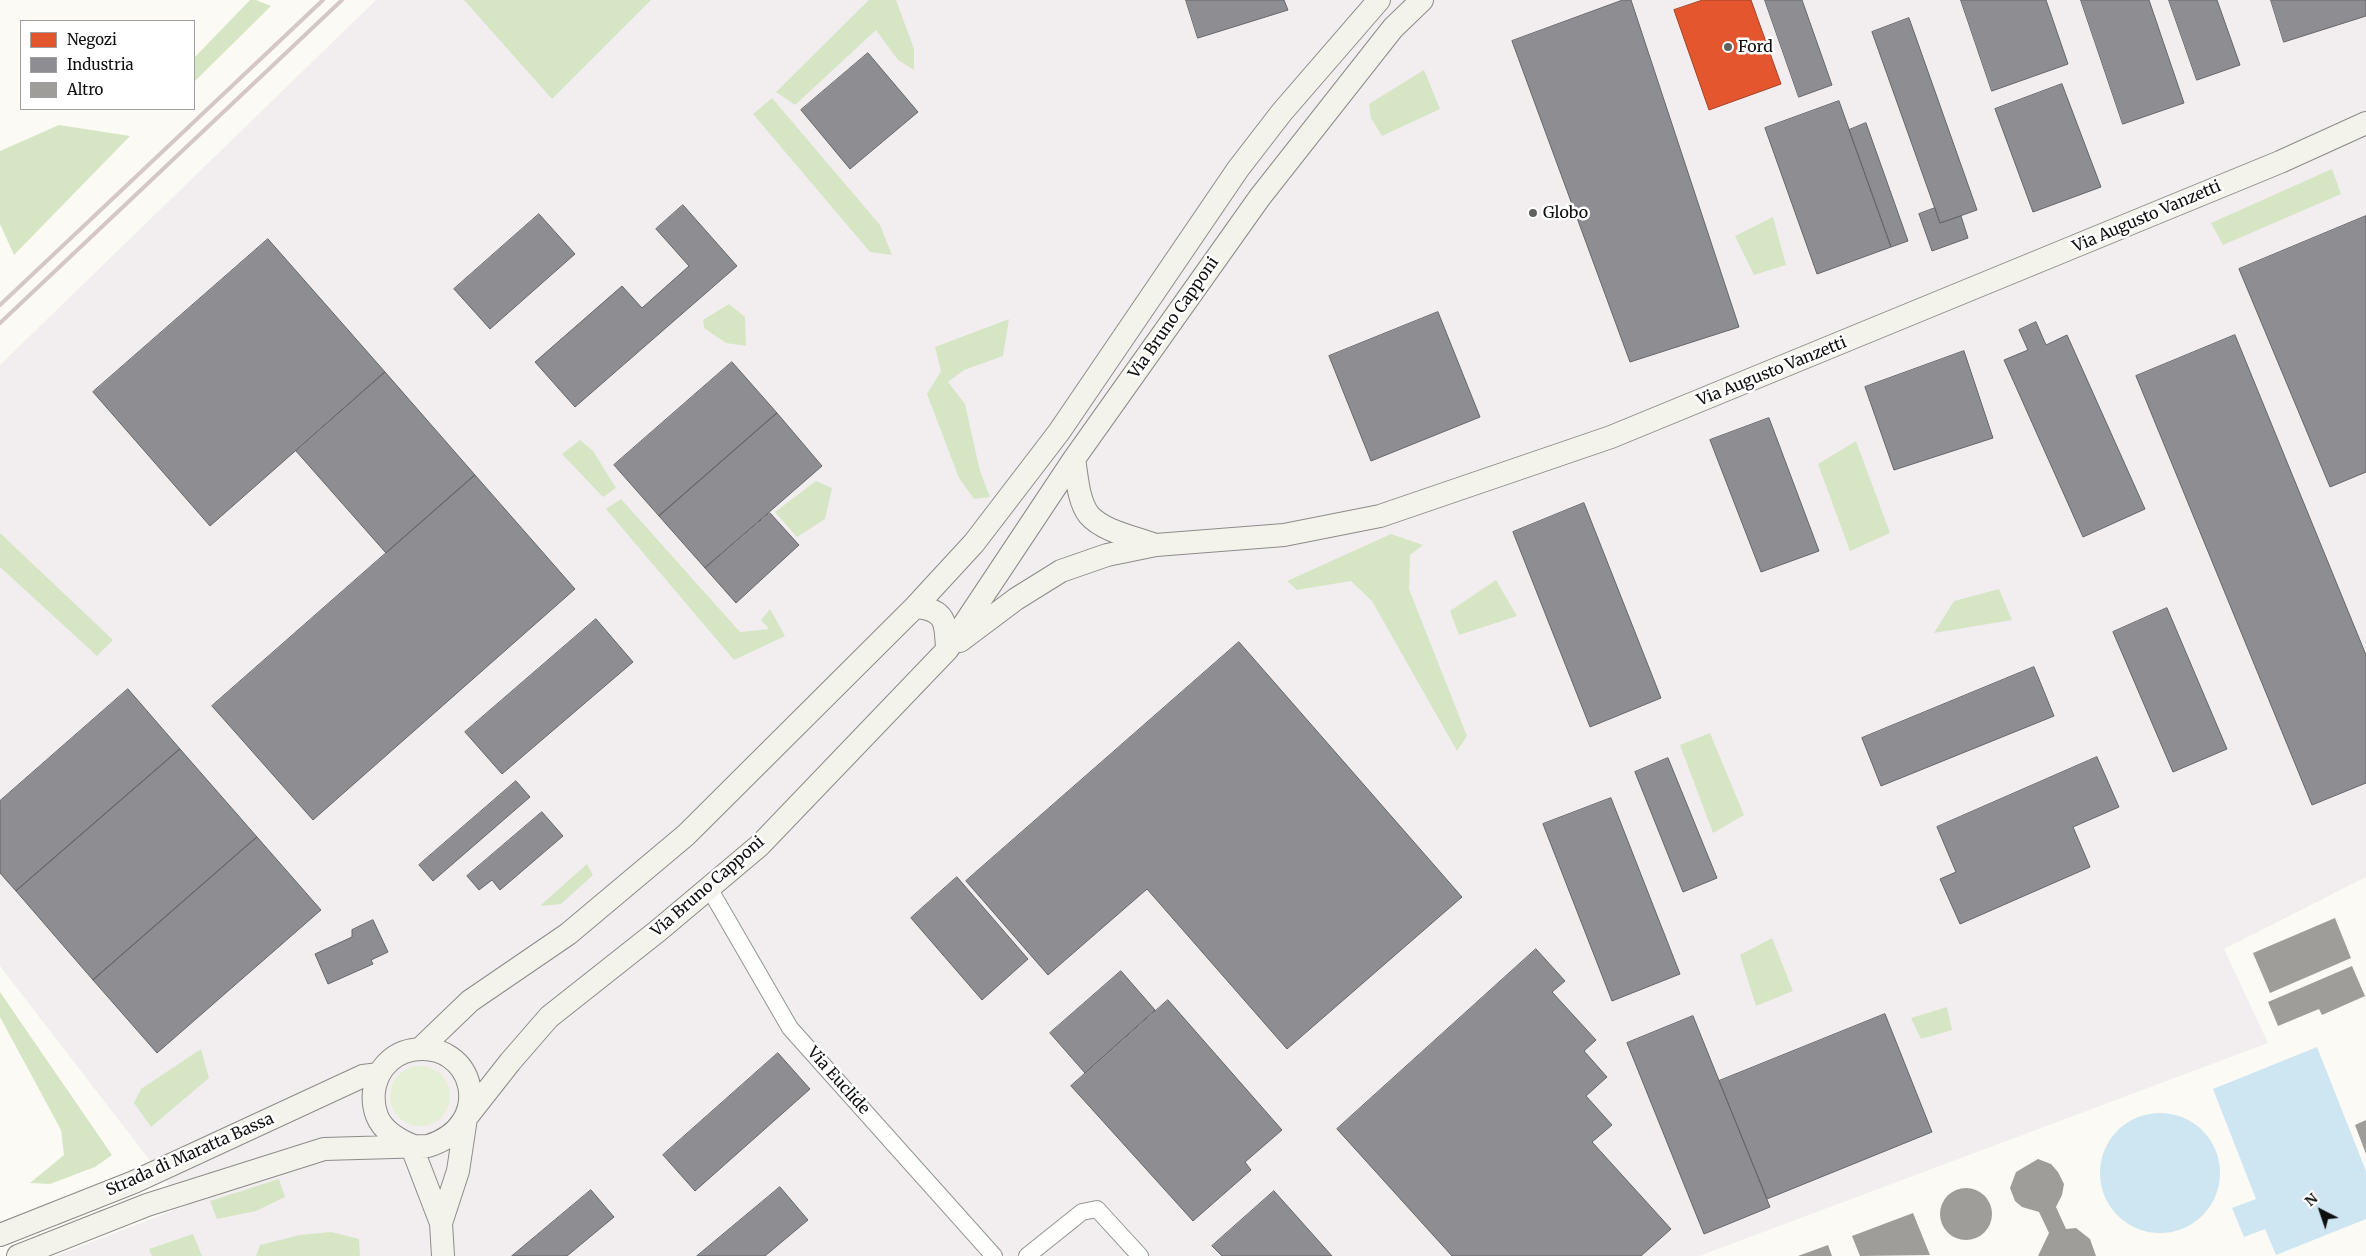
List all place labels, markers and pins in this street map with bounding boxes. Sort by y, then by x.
place label: Ford [1738,37,1773,57]
marker: Ford [1722,41,1734,53]
place label: Globo [1543,203,1588,223]
marker: Globo [1527,207,1539,219]

